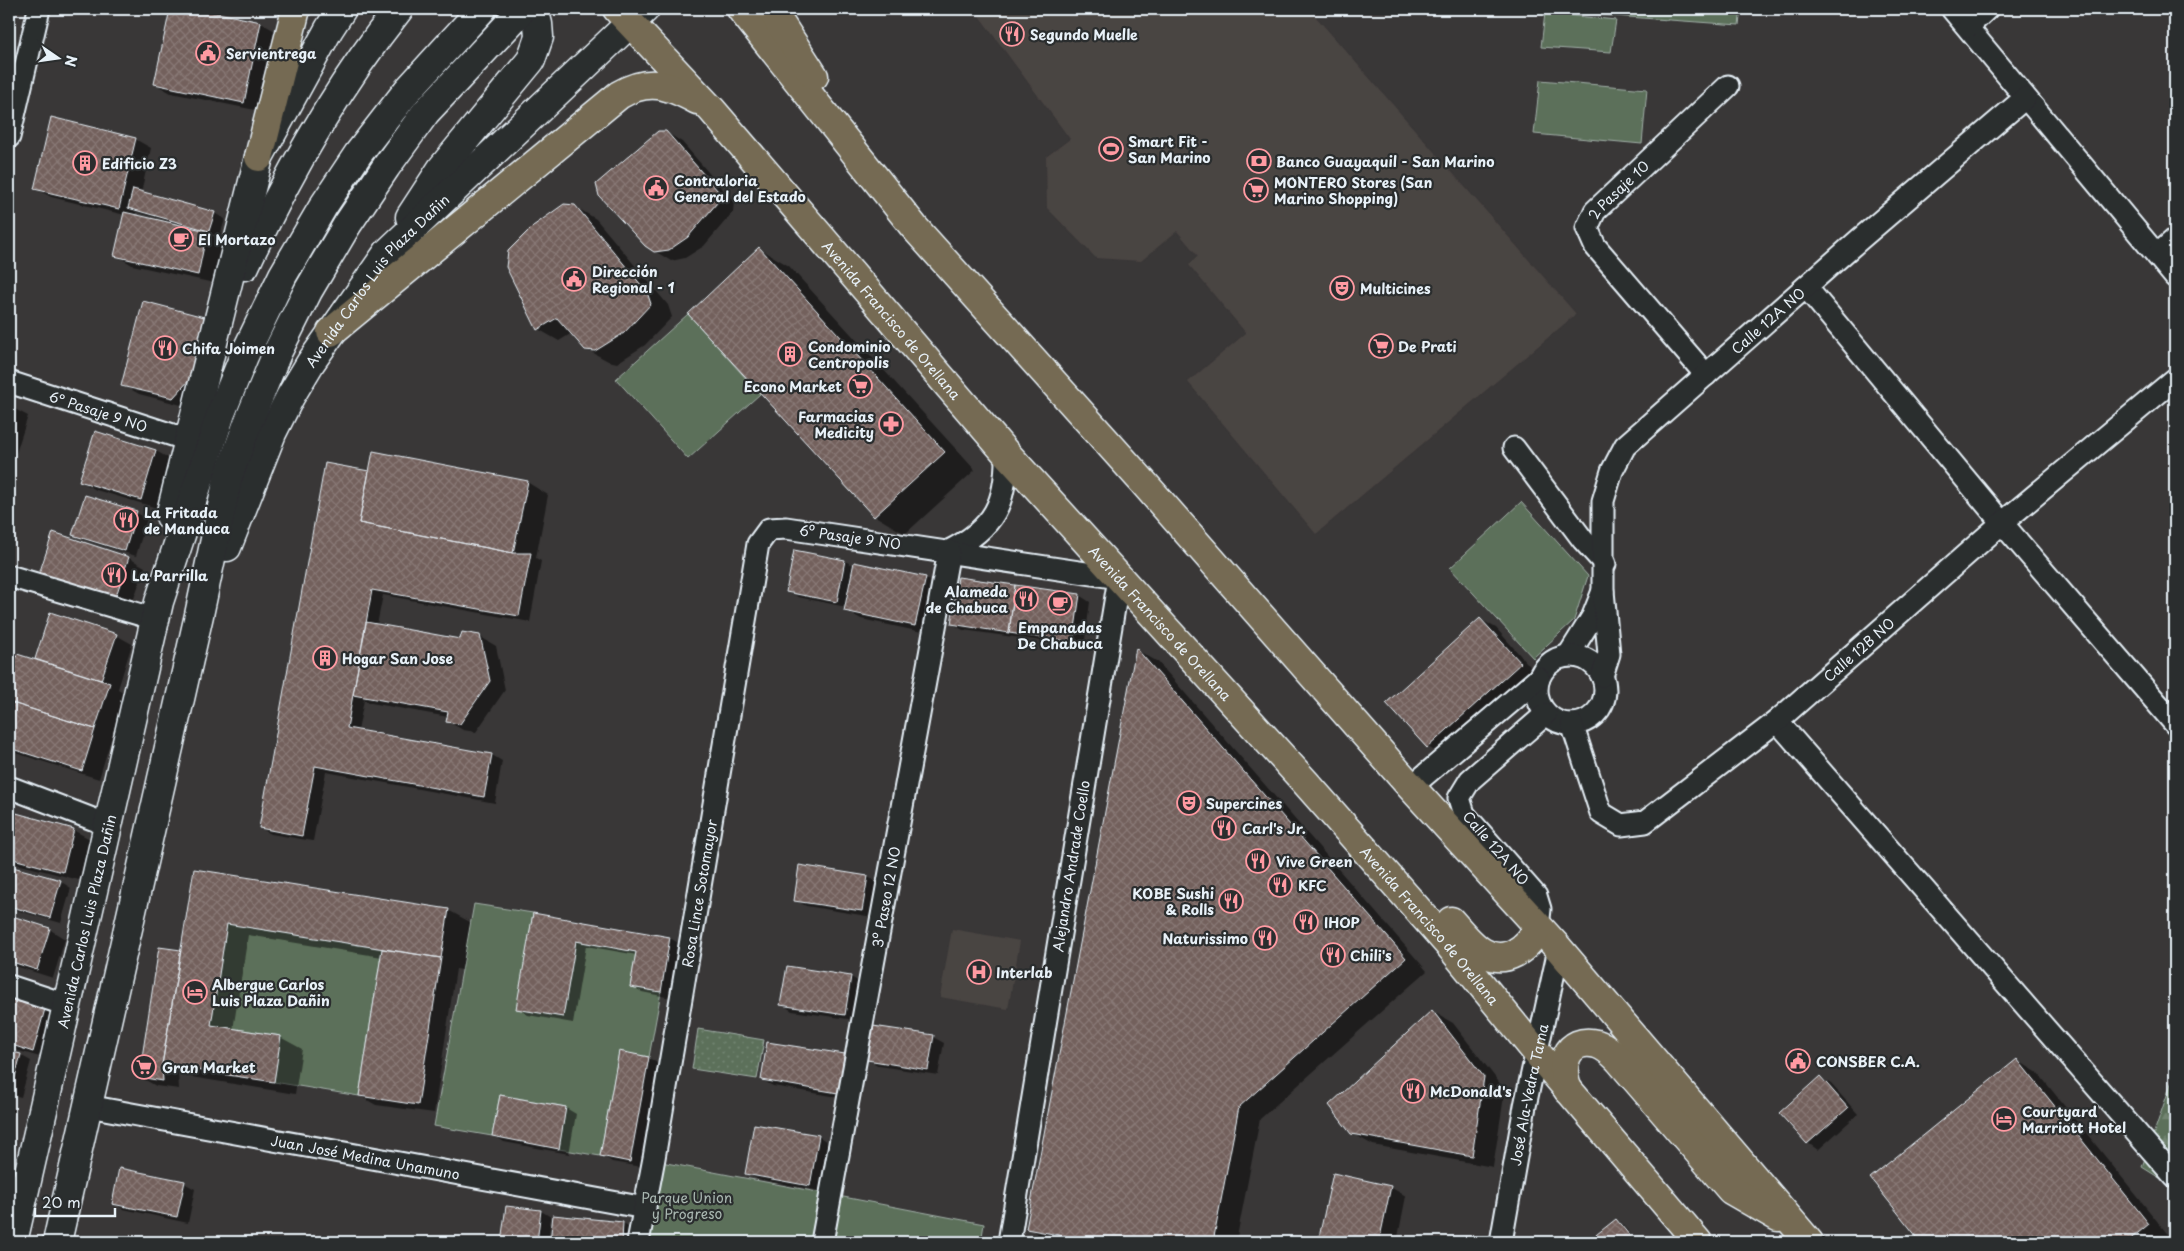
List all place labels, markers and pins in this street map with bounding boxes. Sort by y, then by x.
restaurant icon: Segundo Muelle [999,21,1025,47]
place label: Segundo Muelle [1030,24,1138,45]
public building icon: Servientrega [195,40,221,66]
place label: Servientrega [226,43,317,64]
place label: Smart Fit - San Marino [1128,131,1211,168]
sports icon: Smart Fit - San Marino [1098,136,1124,162]
bank icon: Banco Guayaquil - San Marino [1246,148,1272,174]
building icon: Edificio Z3 [72,150,98,176]
place label: Banco Guayaquil - San Marino [1276,151,1494,172]
place label: Edificio Z3 [102,153,177,174]
place label: Contraloria General del Estado [674,170,806,207]
place label: MONTERO Stores (San Marino Shopping) [1274,172,1432,209]
public building icon: Contraloria General del Estado [643,175,669,201]
supermarket icon: MONTERO Stores (San Marino Shopping) [1243,177,1269,203]
cafe icon: El Mortazo [168,226,194,252]
place label: El Mortazo [198,229,276,250]
place label: Dirección Regional - 1 [592,261,675,298]
public building icon: Dirección Regional - 1 [561,266,587,292]
theatre icon: Multicines [1329,275,1355,301]
place label: Multicines [1360,278,1431,299]
supermarket icon: De Prati [1368,333,1394,359]
restaurant icon: Chifa Joimen [152,335,178,361]
place label: Condominio Centropolis [808,336,891,373]
place label: De Prati [1398,336,1457,357]
place label: Chifa Joimen [182,338,275,359]
building icon: Condominio Centropolis [777,341,803,367]
supermarket icon: Econo Market [847,373,873,399]
place label: Econo Market [744,376,842,397]
place label: Farmacias Medicity [798,406,874,443]
pharmacy icon: Farmacias Medicity [878,411,904,437]
place label: La Fritada de Manduca [144,502,230,539]
restaurant icon: La Fritada de Manduca [113,507,139,533]
restaurant icon: La Parrilla [101,562,127,588]
place label: La Parrilla [132,565,208,586]
place label: Alameda de Chabuca [926,581,1009,618]
restaurant icon: Alameda de Chabuca [1013,586,1039,612]
cafe icon: Empanadas De Chabuca [1047,590,1073,616]
place label: Empanadas De Chabuca [1017,617,1103,654]
building icon: Hogar San Jose [312,645,338,671]
place label: Hogar San Jose [342,648,454,669]
theatre icon: Supercines [1176,790,1202,816]
place label: Supercines [1206,793,1283,814]
restaurant icon: Carl's Jr. [1211,815,1237,841]
place label: Carl's Jr. [1242,818,1306,839]
restaurant icon: Vive Green [1245,848,1271,874]
place label: Vive Green [1276,851,1353,872]
restaurant icon: KFC [1267,872,1293,898]
place label: KFC [1298,875,1327,896]
place label: KOBE Sushi & Rolls [1132,883,1214,920]
restaurant icon: KOBE Sushi & Rolls [1218,888,1244,914]
restaurant icon: IHOP [1293,909,1319,935]
place label: IHOP [1324,912,1360,933]
restaurant icon: Naturissimo [1252,925,1278,951]
place label: Naturissimo [1163,928,1248,949]
restaurant icon: Chili's [1320,942,1346,968]
place label: Chili's [1350,945,1392,966]
hospital icon: Interlab [966,959,992,985]
place label: Interlab [996,962,1053,983]
place label: Albergue Carlos Luis Plaza Dañin [212,974,330,1011]
hotel icon: Albergue Carlos Luis Plaza Dañin [182,979,208,1005]
public building icon: CONSBER C.A. [1785,1048,1811,1074]
place label: CONSBER C.A. [1816,1051,1920,1072]
supermarket icon: Gran Market [131,1054,157,1080]
place label: Gran Market [162,1057,256,1078]
restaurant icon: McDonald's [1400,1078,1426,1104]
place label: McDonald's [1430,1081,1512,1102]
place label: Courtyard Marriott Hotel [2022,1101,2126,1138]
hotel icon: Courtyard Marriott Hotel [1991,1106,2017,1132]

